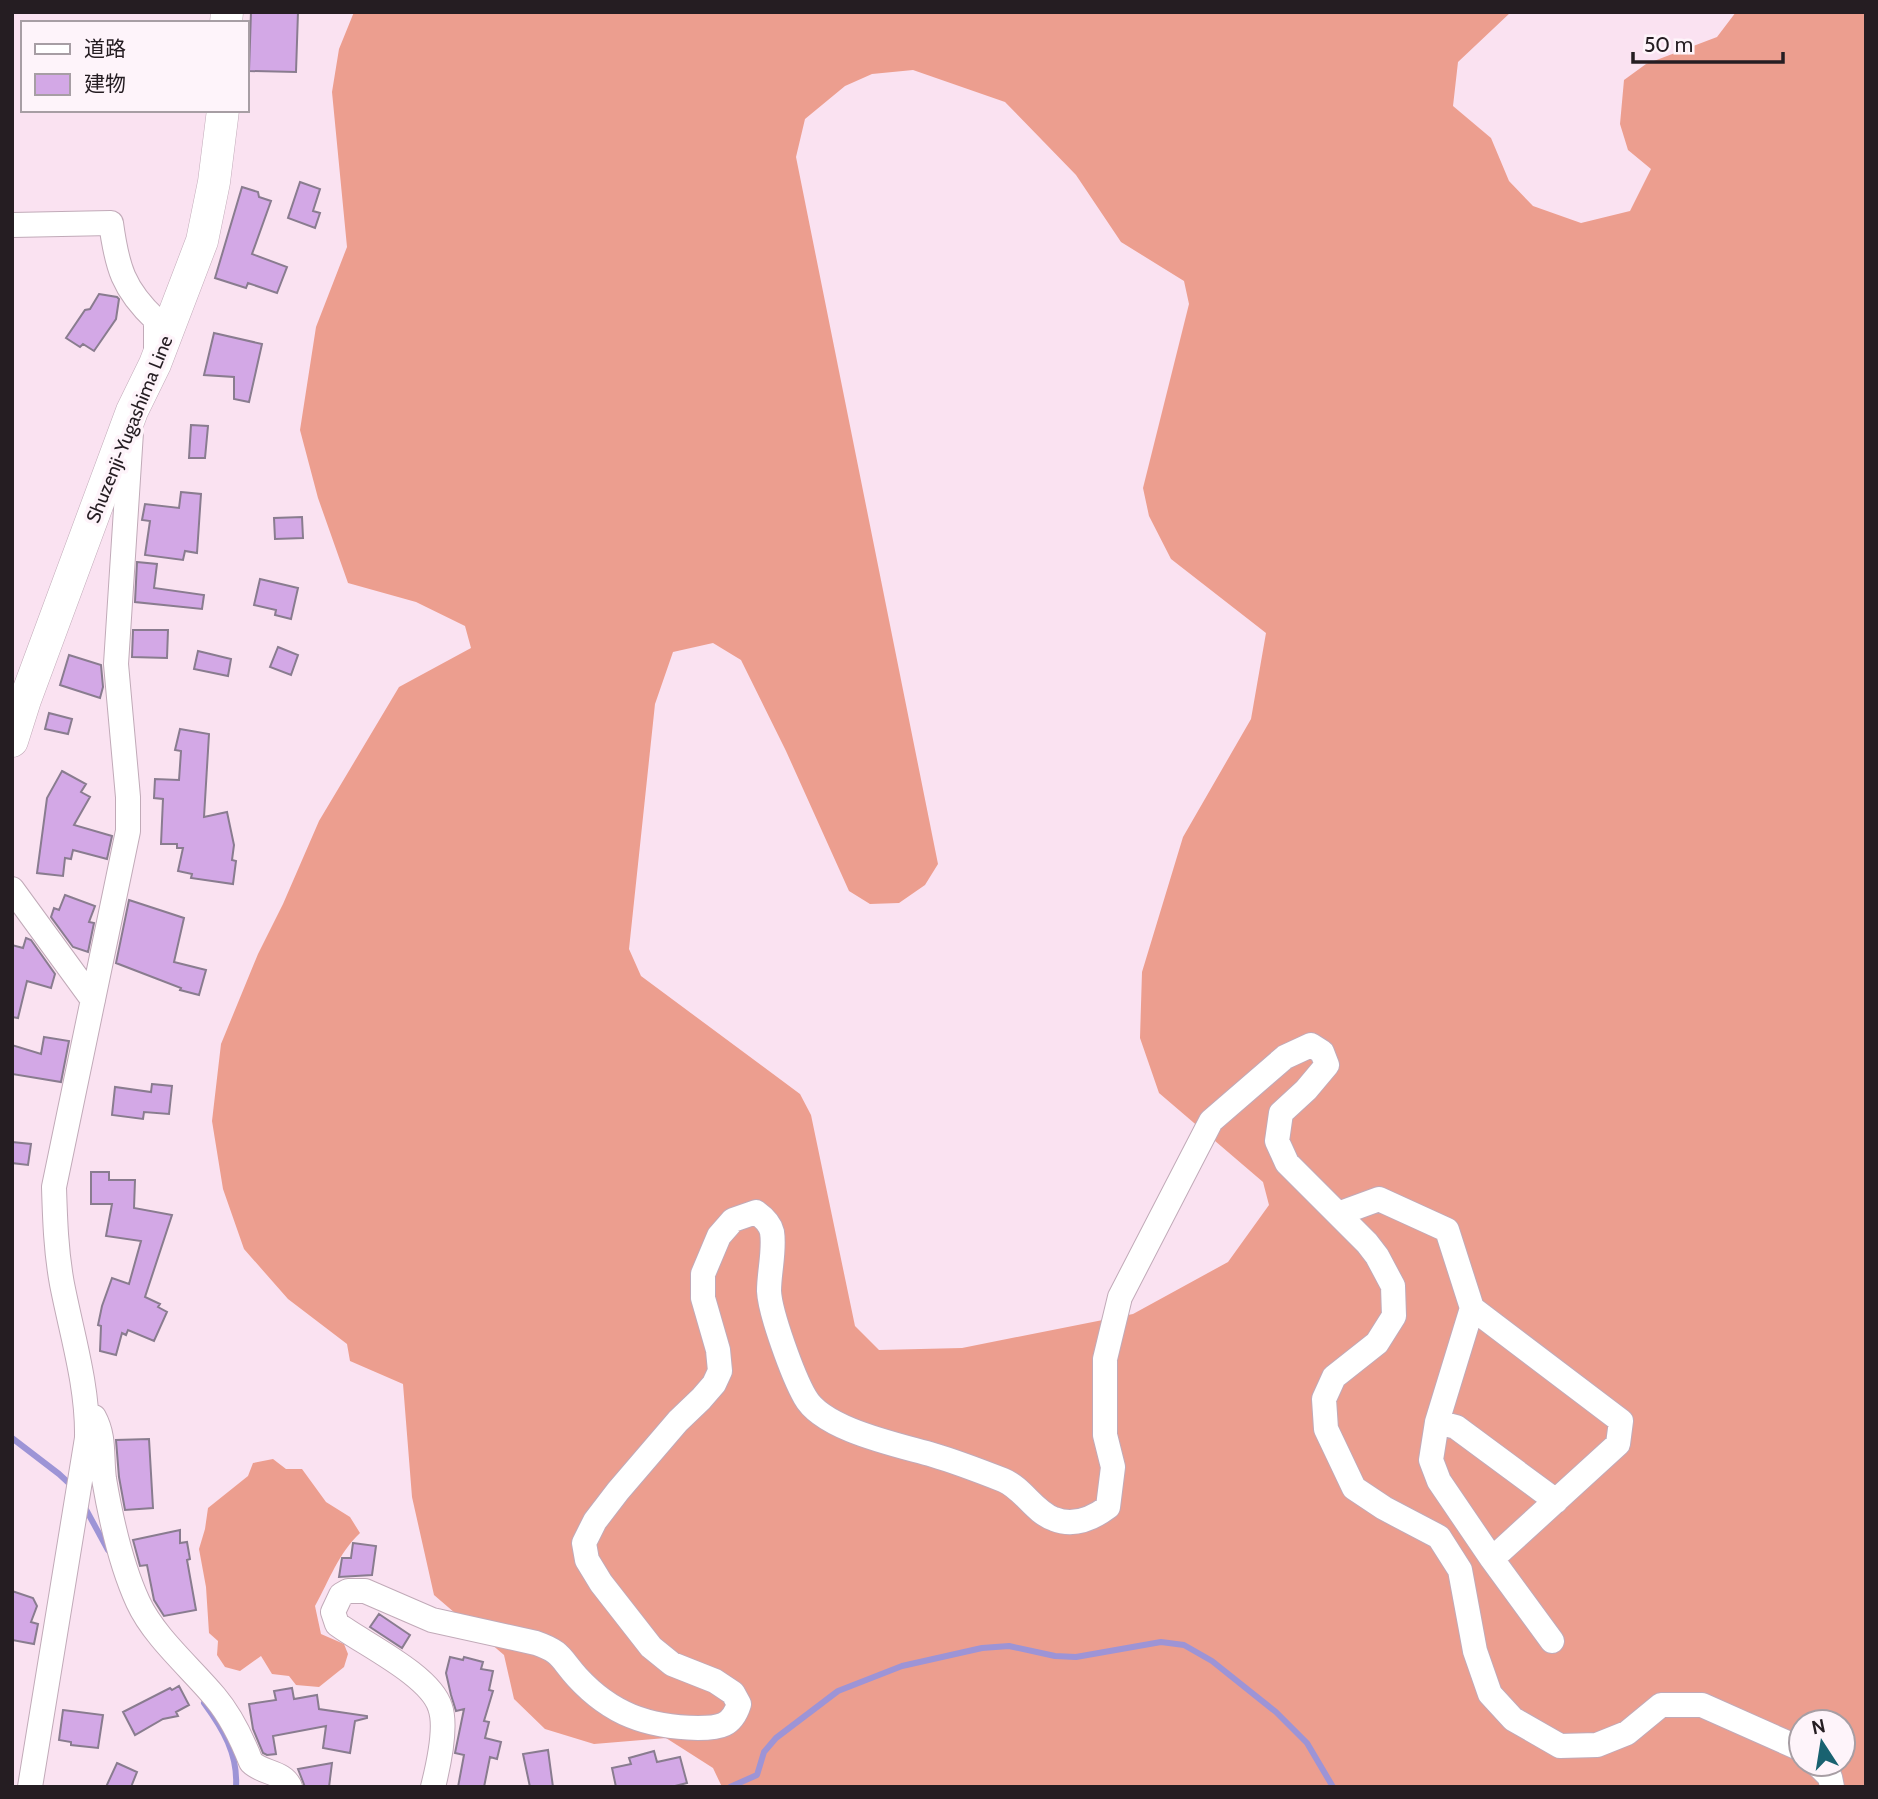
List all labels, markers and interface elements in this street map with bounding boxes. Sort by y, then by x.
legend [21,21,248,112]
scale bar [1633,21,1784,65]
text: 50 m [1644,32,1693,57]
text: 道路 [84,36,126,61]
text: 建物 [84,71,126,96]
street label: Shuzenji-Yugashima Line [81,332,178,526]
north arrow [1787,1708,1857,1778]
text: N [1810,1714,1828,1740]

